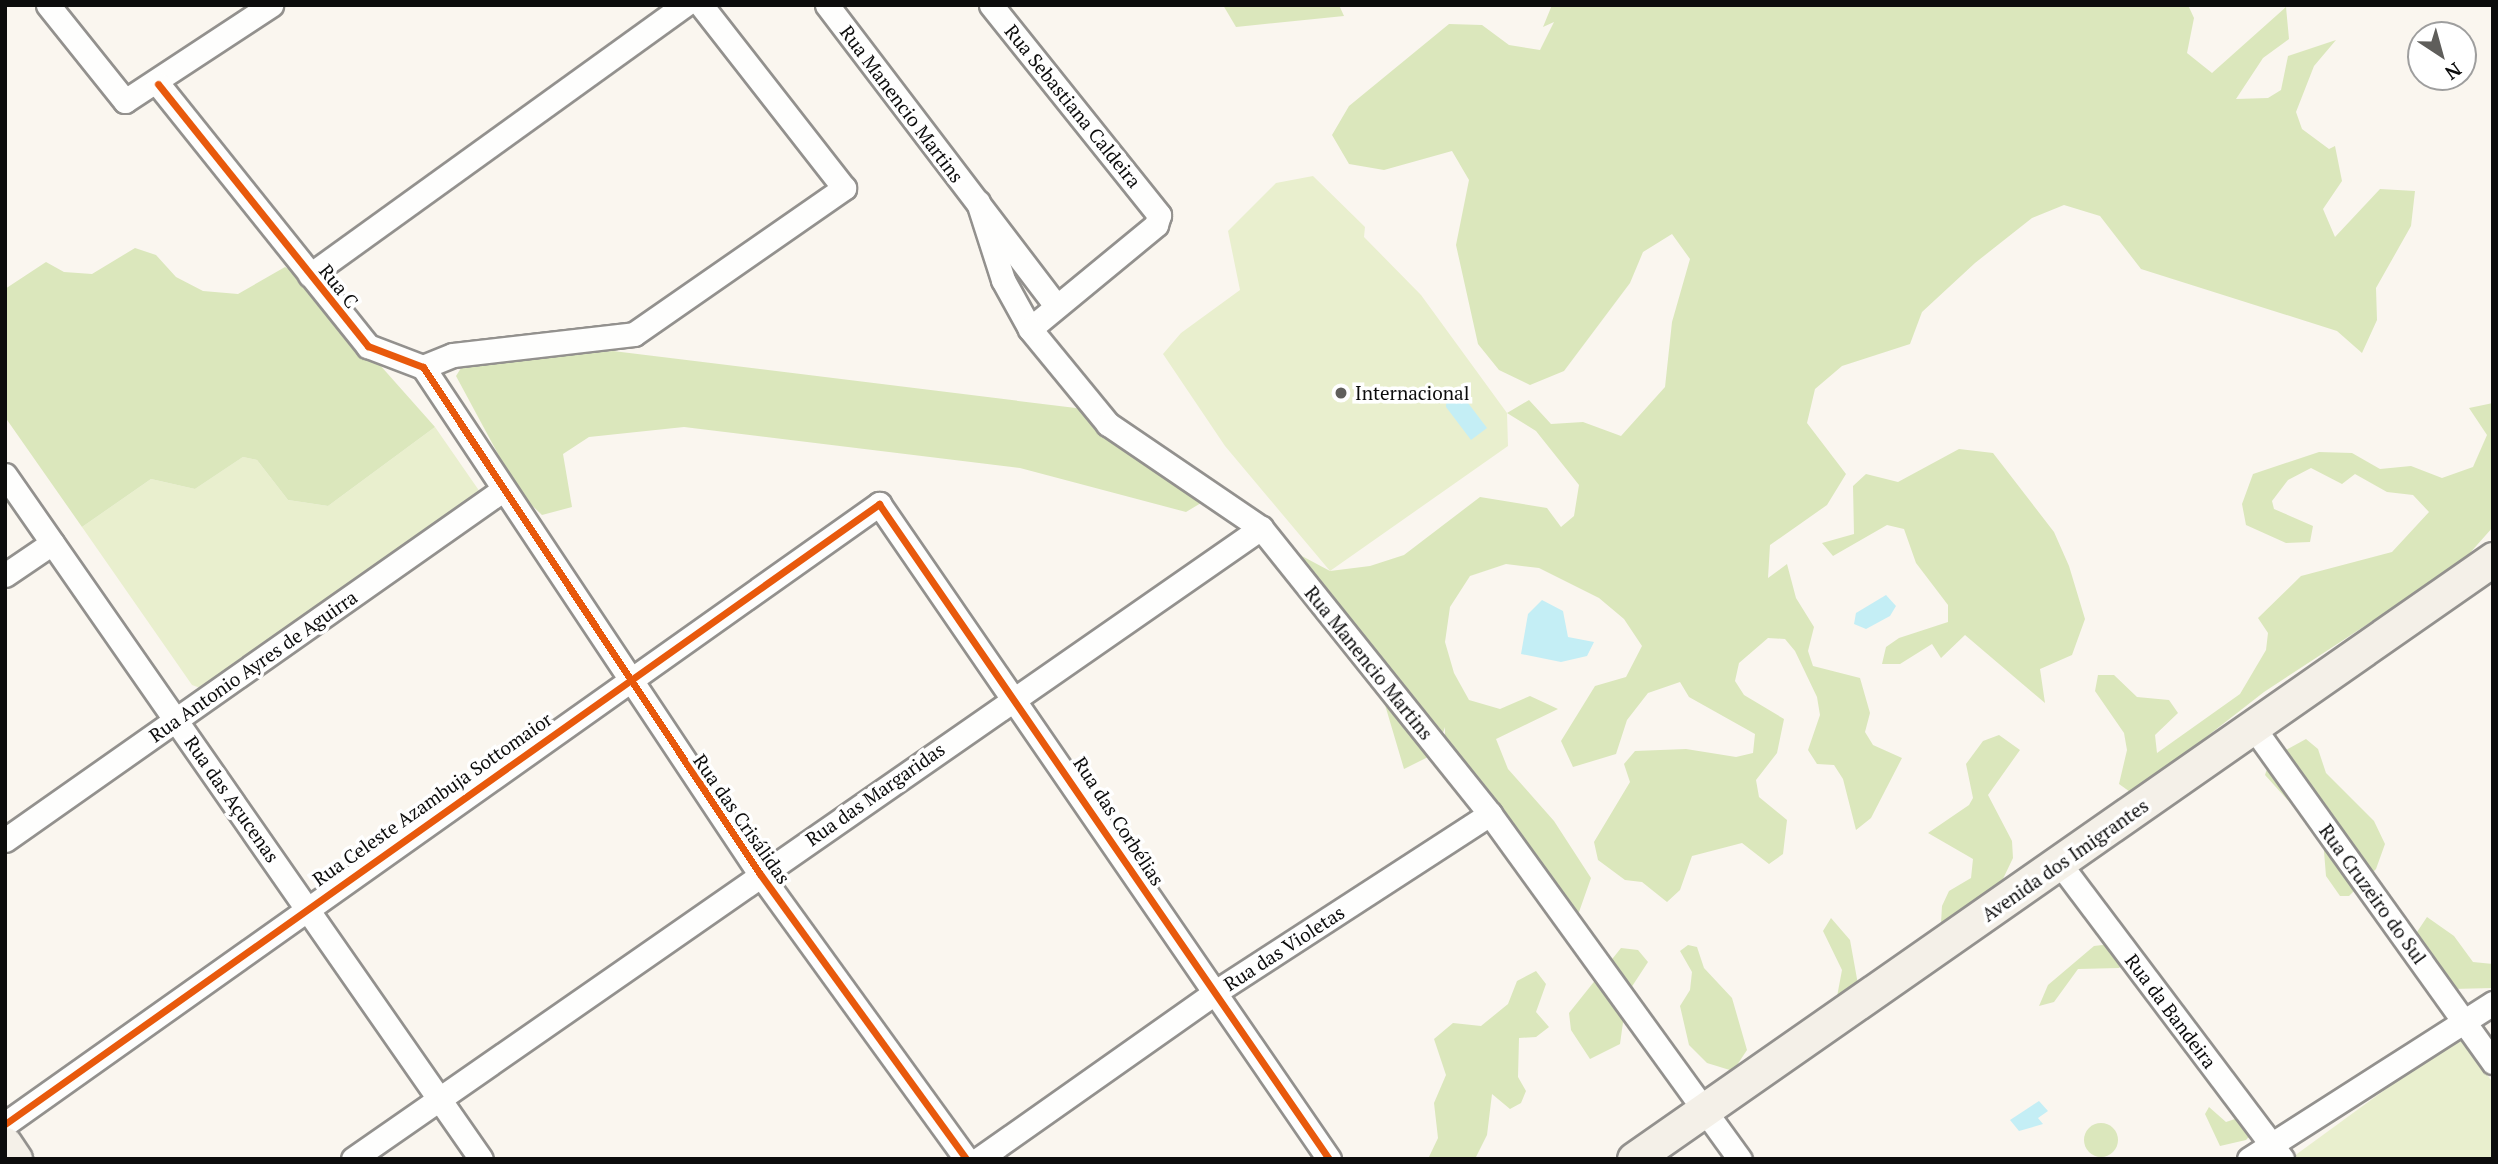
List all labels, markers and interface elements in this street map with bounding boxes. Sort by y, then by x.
street label: Rua Sebastiana Caldeira [1000,20,1146,192]
street label: Rua Manencio Martins [835,21,969,187]
north arrow [2407,21,2477,91]
text: N [2440,57,2467,86]
street label: Rua C [315,260,363,312]
place label: Internacional [1355,382,1469,404]
marker: Internacional [1333,385,1349,401]
street label: Rua Manencio Martins [1300,582,1438,744]
street label: Rua Antonio Ayres de Aguirra [144,585,362,747]
street label: Rua Celeste Azambuja Sottomaior [308,707,556,891]
street label: Rua das Açucenas [180,731,284,867]
street label: Rua das Margaridas [801,737,949,851]
street label: Rua das Crisálidas [689,750,795,888]
street label: Rua das Corbélias [1069,752,1169,890]
street label: Avenida dos Imigrantes [1977,794,2153,926]
street label: Rua Cruzeiro do Sul [2315,820,2431,968]
street label: Rua das Violetas [1219,900,1349,996]
street label: Rua da Bandeira [2121,949,2221,1073]

